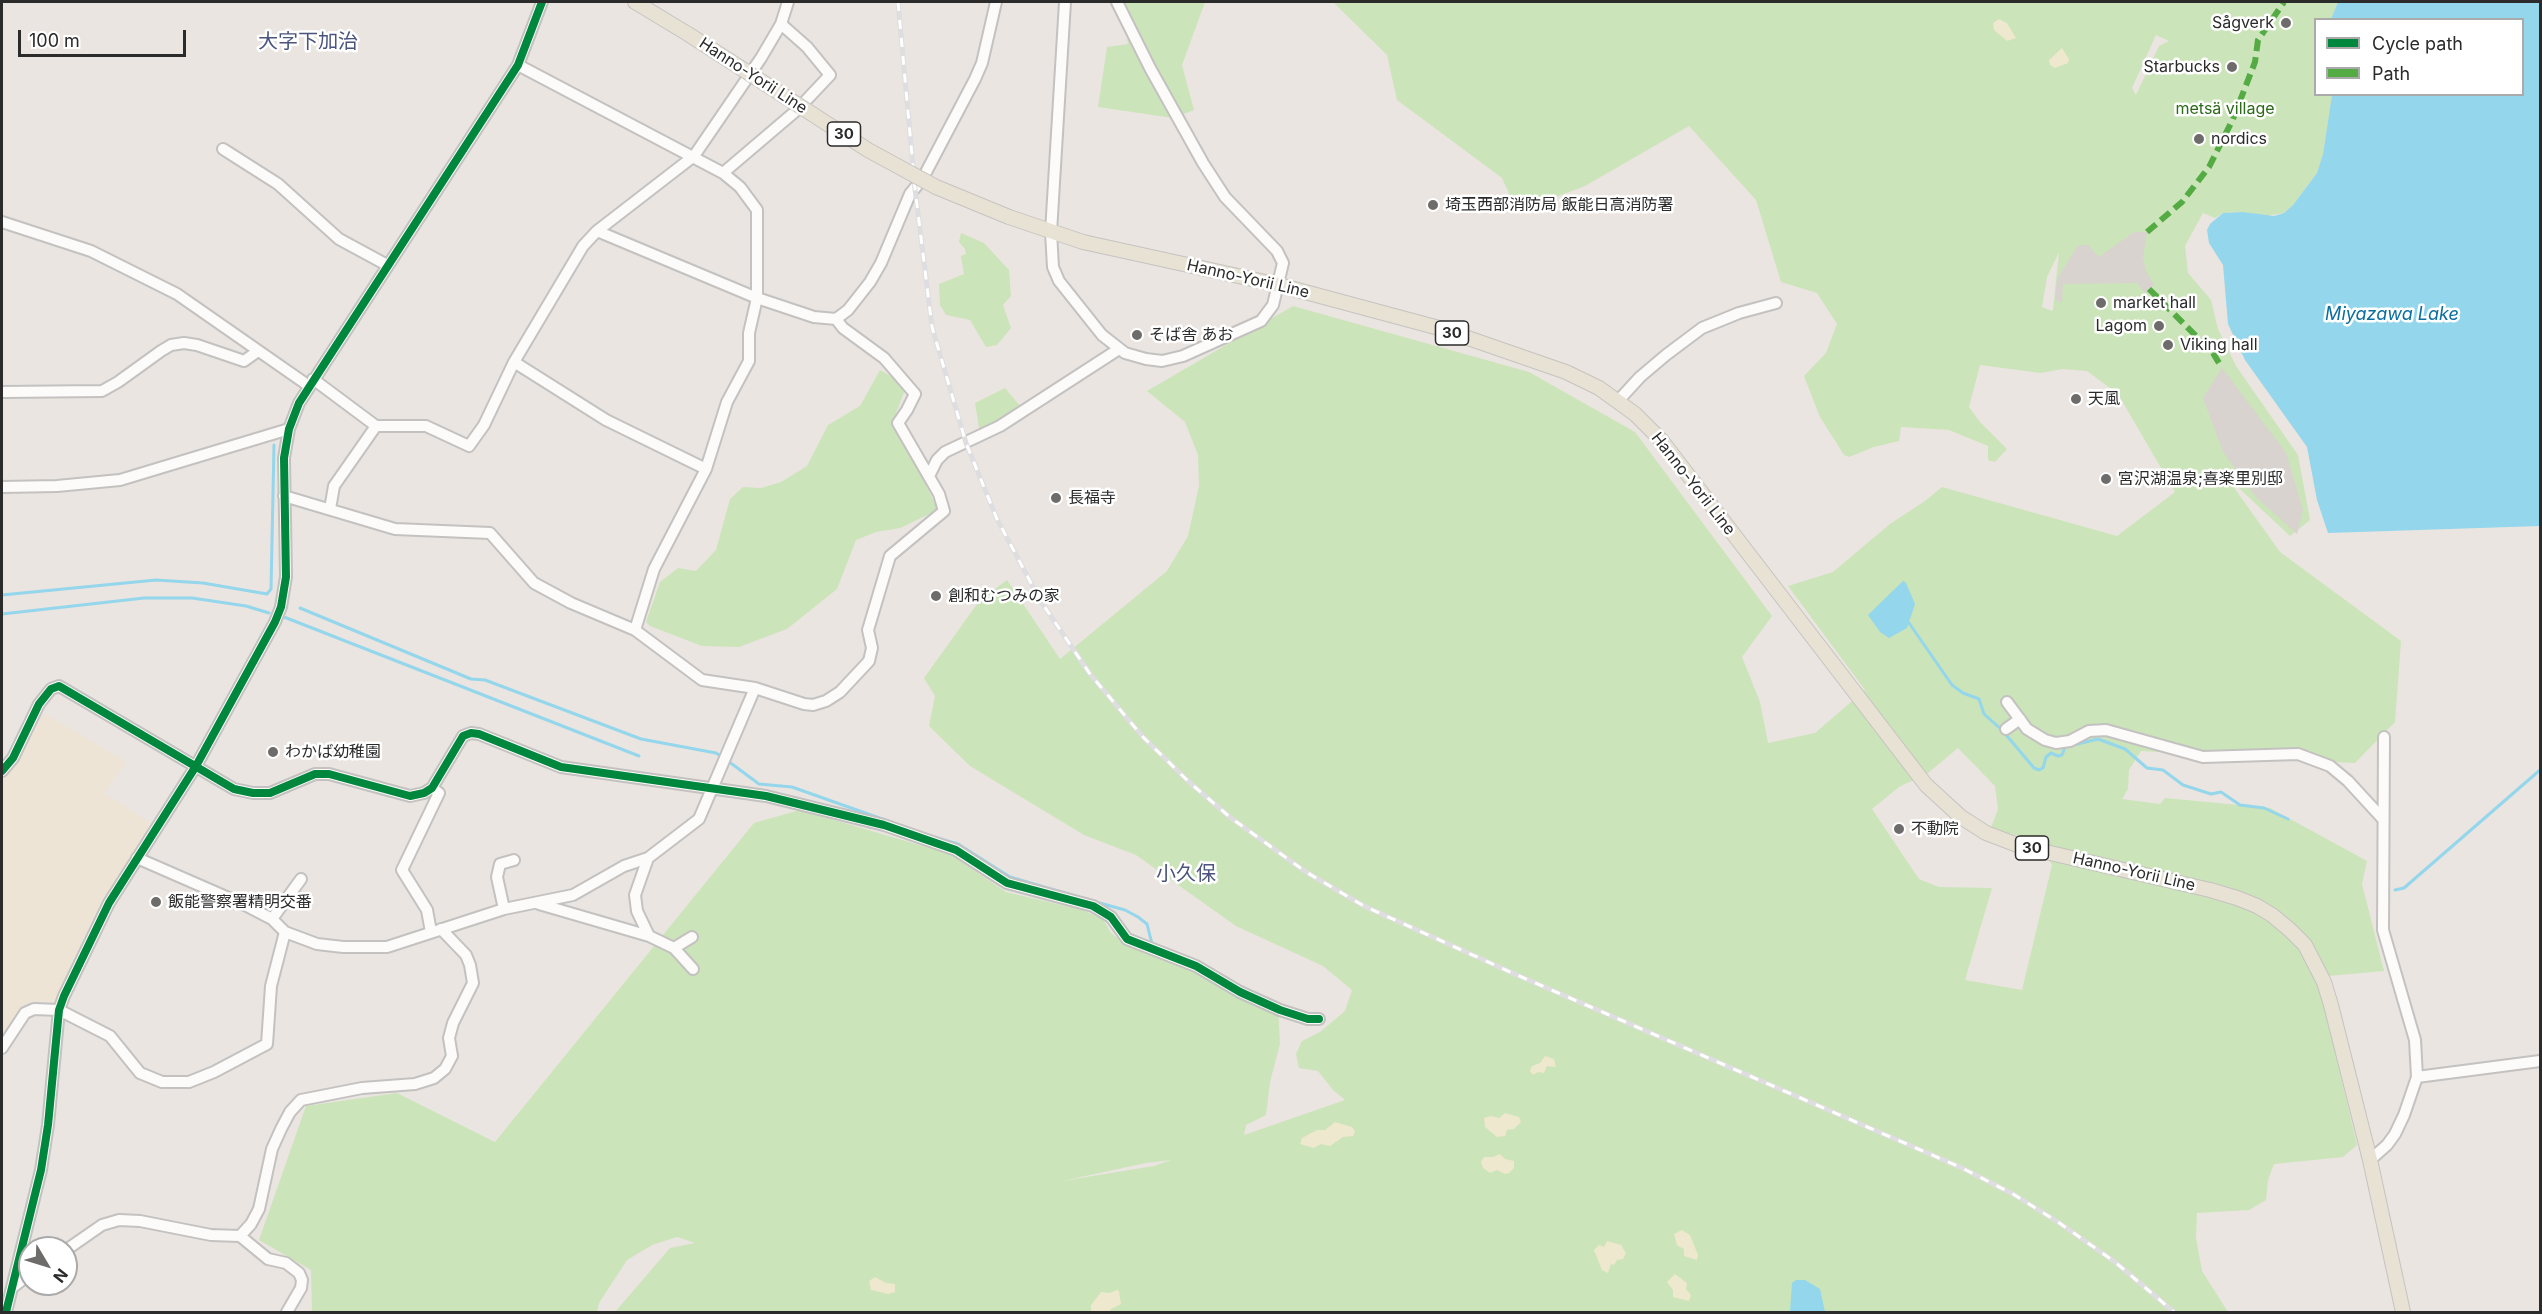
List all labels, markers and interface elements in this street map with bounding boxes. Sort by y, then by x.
place label: Sågverk [2212,13,2274,33]
marker: Sågverk [2279,16,2293,30]
scale bar [21,18,189,56]
legend [2314,18,2524,96]
text: 100 m [29,30,80,51]
district label: 大字下加治 [258,30,358,54]
text: Cycle path [2372,33,2463,54]
street label: Hanno-Yorii Line [695,34,811,118]
place label: Starbucks [2144,57,2220,77]
marker: Starbucks [2225,60,2239,74]
text: Path [2372,63,2410,84]
park label: metsä village [2175,99,2275,119]
road number: 30 [828,122,860,146]
place label: nordics [2211,129,2267,149]
marker: nordics [2192,132,2206,146]
place label: 埼玉西部消防局 飯能日高消防署 [1445,195,1673,215]
marker: 埼玉西部消防局 飯能日高消防署 [1426,198,1440,212]
street label: Hanno-Yorii Line [1185,256,1311,302]
place label: market hall [2113,293,2196,313]
marker: market hall [2094,296,2108,310]
water label: Miyazawa Lake [2325,304,2459,326]
place label: Lagom [2096,316,2147,336]
marker: Lagom [2152,319,2166,333]
road number: 30 [1436,321,1468,345]
place label: そば舎 あお [1149,325,1233,345]
marker: そば舎 あお [1130,328,1144,342]
place label: Viking hall [2180,335,2258,355]
marker: Viking hall [2161,338,2175,352]
place label: 天風 [2088,389,2120,409]
marker: 天風 [2069,392,2083,406]
street label: Hanno-Yorii Line [1647,429,1739,539]
place label: 宮沢湖温泉;喜楽里別邸 [2118,469,2283,489]
marker: 宮沢湖温泉;喜楽里別邸 [2099,472,2113,486]
place label: 長福寺 [1068,488,1116,508]
marker: 長福寺 [1049,491,1063,505]
place label: 創和むつみの家 [948,586,1060,606]
marker: 創和むつみの家 [929,589,943,603]
place label: わかば幼稚園 [285,742,381,762]
marker: わかば幼稚園 [266,745,280,759]
place label: 不動院 [1911,819,1959,839]
marker: 不動院 [1892,822,1906,836]
road number: 30 [2016,836,2048,860]
street label: Hanno-Yorii Line [2071,849,2197,895]
district label: 小久保 [1156,862,1216,886]
place label: 飯能警察署精明交番 [168,892,312,912]
marker: 飯能警察署精明交番 [149,895,163,909]
north arrow [18,1236,78,1296]
text: N [49,1265,72,1287]

